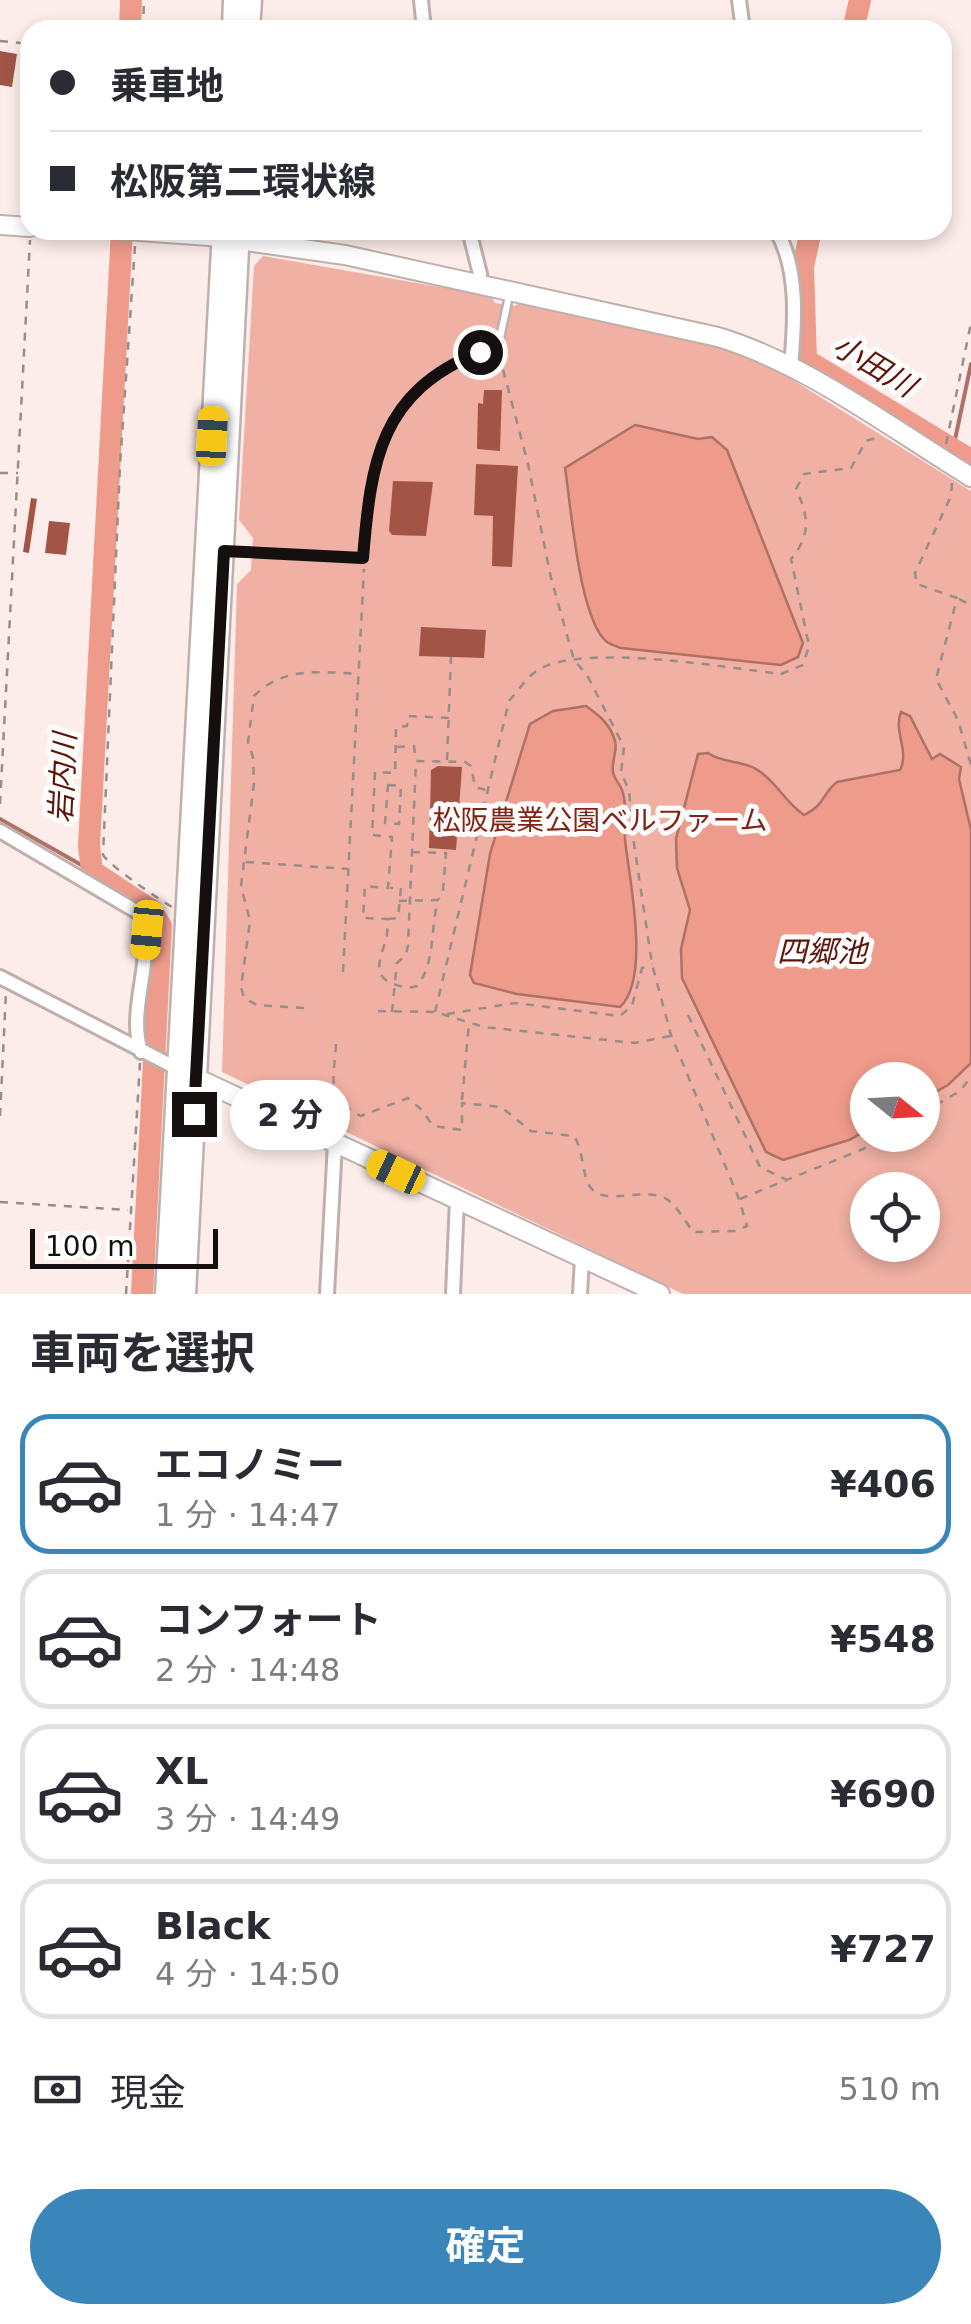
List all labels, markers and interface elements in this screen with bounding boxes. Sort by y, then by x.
text: 乗車地 [110,64,224,108]
text: 松阪第二環状線 [110,160,376,204]
water label: 小田川 [827,327,924,405]
route start [458,330,503,375]
car [195,405,229,467]
water label: 岩内川 [43,729,82,824]
park label: 松阪農業公園ベルファーム [432,804,768,837]
car [129,899,165,961]
water label: 四郷池 [777,934,870,969]
north arrow [850,1062,940,1152]
map controls [850,1062,940,1262]
callout: 2 分 [229,1079,349,1149]
route end [172,1092,217,1137]
text: 2 分 [257,1096,323,1134]
car [362,1146,430,1198]
button: locate [850,1172,940,1262]
scale bar [30,1224,218,1268]
text: 100 m [45,1230,135,1263]
text: 車両を選択 [30,1327,255,1380]
icon: car [35,1439,125,1529]
text: エコノミー [155,1443,345,1487]
text: ¥406 [830,1462,936,1506]
text: 1 分 · 14:47 [155,1496,340,1534]
icon: car [35,1594,125,1684]
text: コンフォート [155,1598,382,1642]
text: ¥548 [830,1617,936,1661]
text: 2 分 · 14:48 [155,1651,340,1689]
icon: car [35,1749,125,1839]
text: XL [155,1749,209,1793]
text: ¥690 [830,1772,936,1816]
text: 3 分 · 14:49 [155,1800,340,1838]
icon: car [35,1904,125,1994]
text: Black [155,1904,270,1948]
text: ¥727 [830,1927,936,1971]
text: 4 分 · 14:50 [155,1955,340,1993]
icon: cash [30,2062,85,2117]
text: 510 m [839,2070,941,2108]
text: 現金 [110,2071,186,2115]
button: 確定 [30,2189,941,2304]

